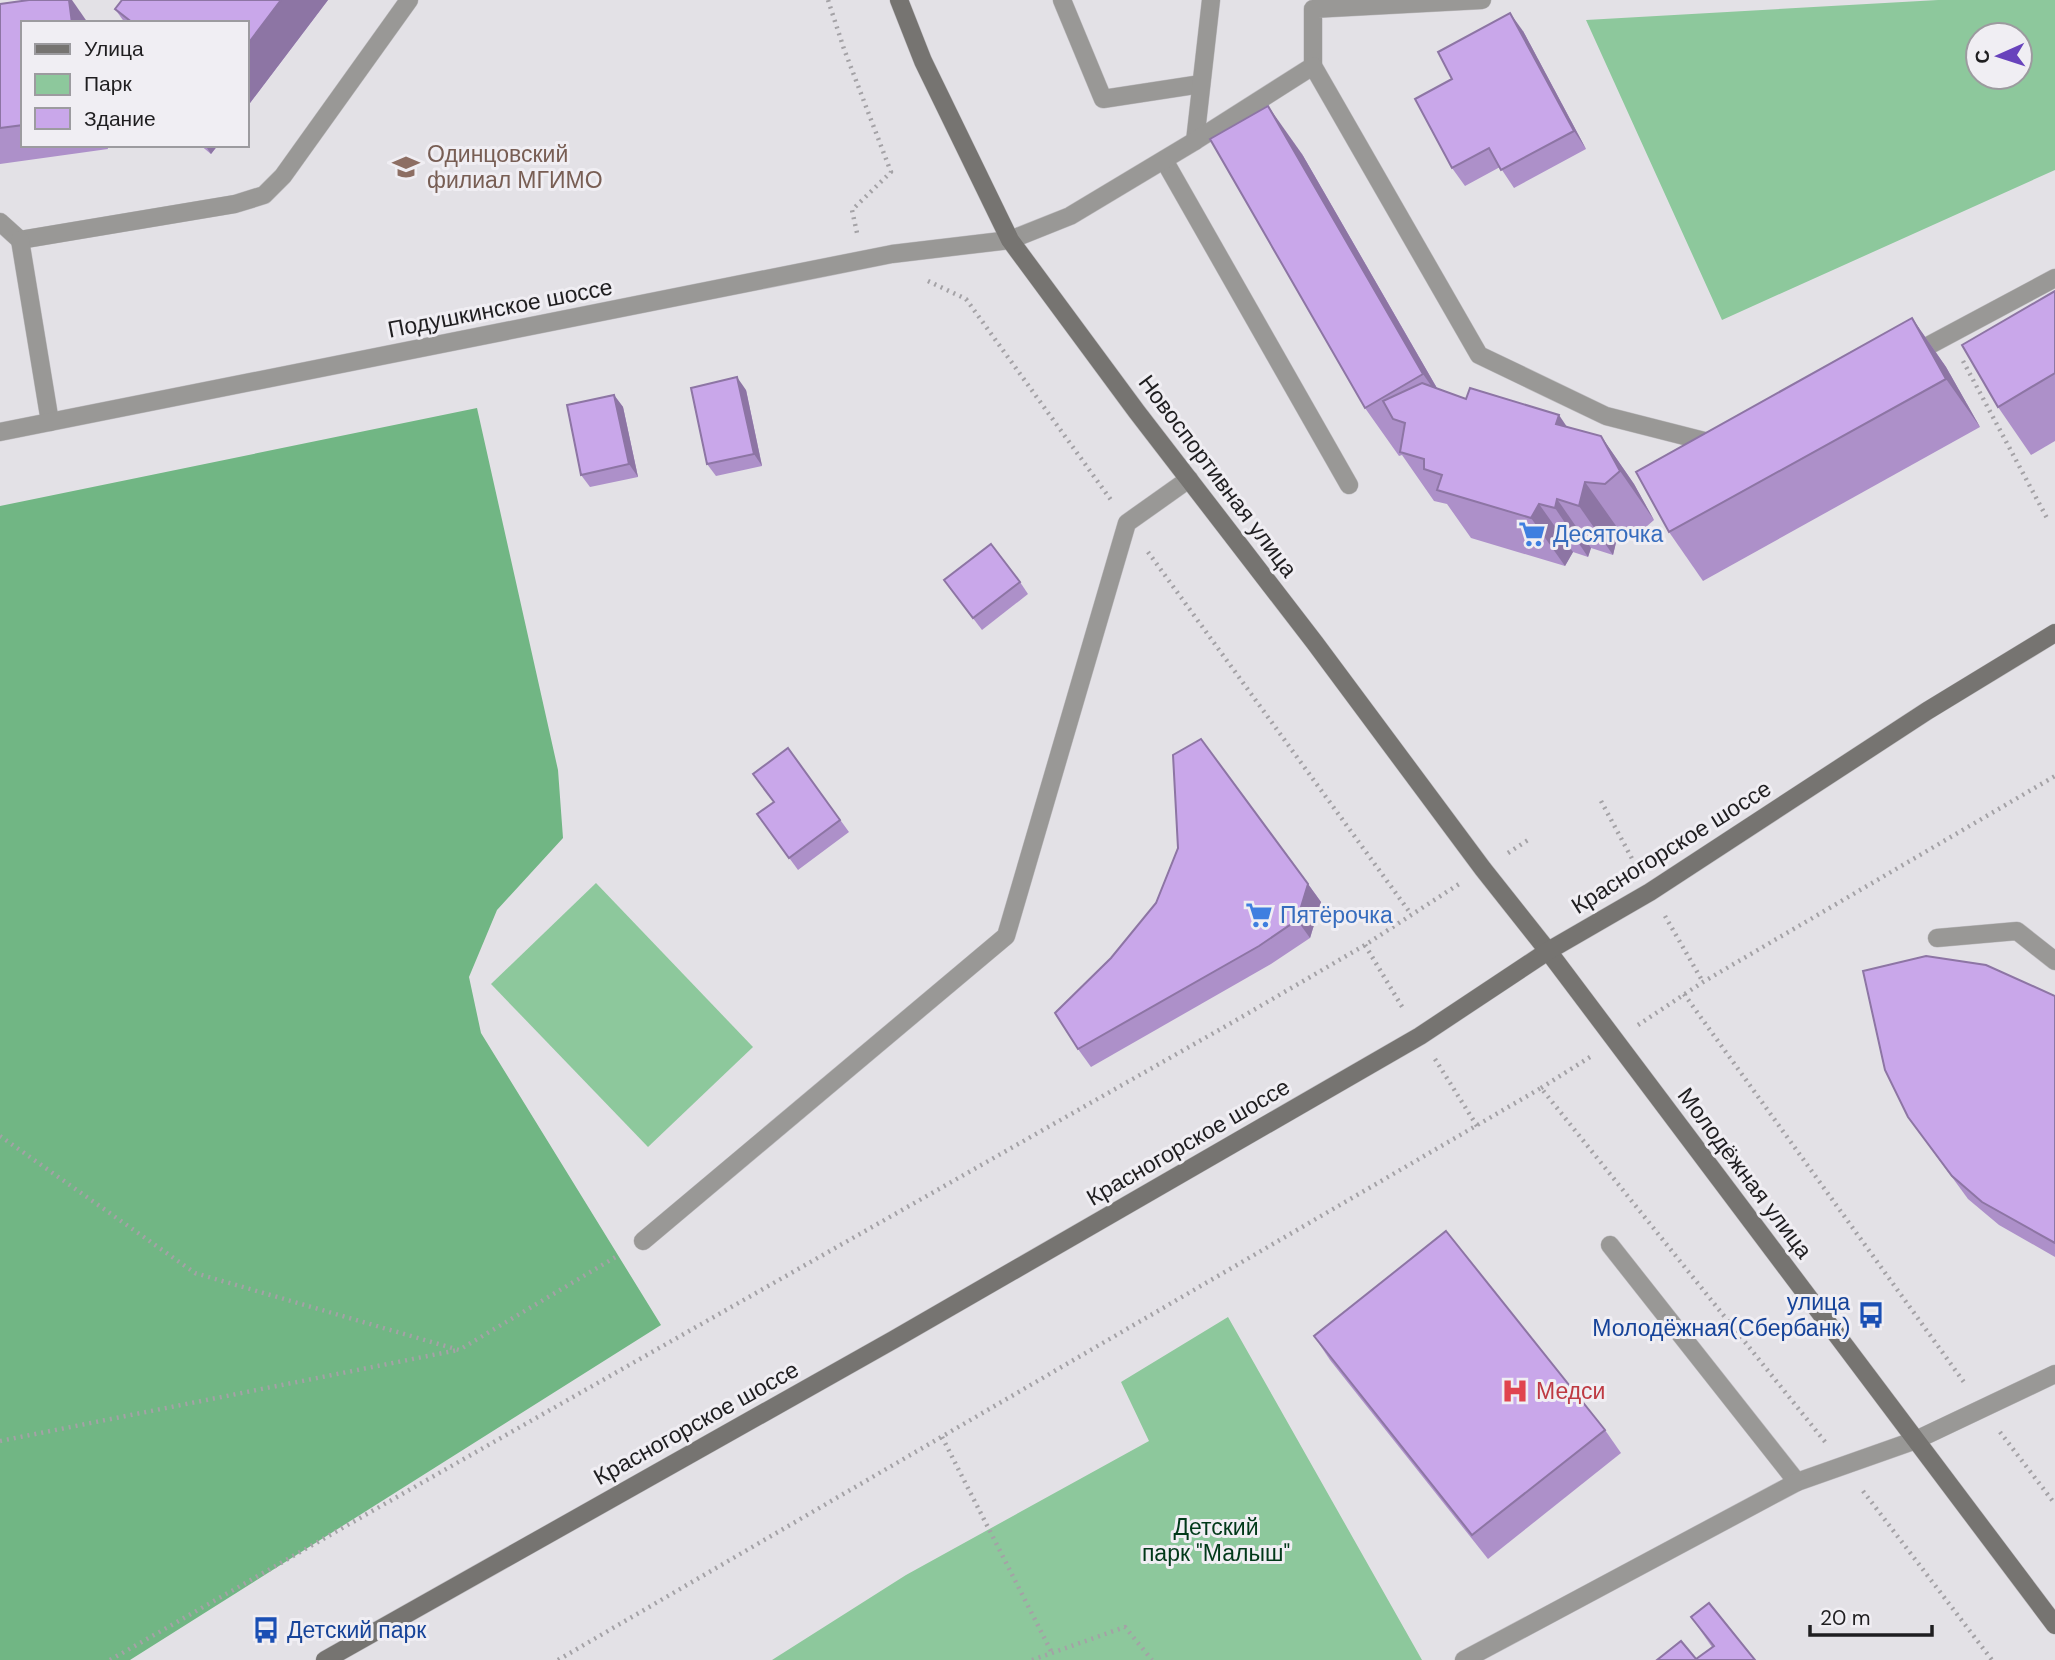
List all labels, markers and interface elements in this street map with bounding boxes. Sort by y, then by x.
legend [21,21,248,147]
north arrow [1964,21,2034,91]
text: Улица [84,35,144,63]
text: С [1970,49,1995,64]
text: Парк [84,70,132,98]
text: Здание [84,105,156,133]
place label: Одинцовский филиал МГИМО [427,139,603,195]
school or university icon: Одинцовский филиал МГИМО [391,152,421,182]
street label: Подушкинское шоссе [385,271,615,345]
street label: Новоспортивная улица [1132,369,1304,583]
supermarket icon: Десяточка [1517,519,1547,549]
place label: Десяточка [1553,519,1663,549]
street label: Красногорское шоссе [1566,773,1776,921]
supermarket icon: Пятёрочка [1244,900,1274,930]
place label: Пятёрочка [1280,900,1393,930]
street label: Красногорское шоссе [1081,1072,1295,1212]
street label: Молодёжная улица [1671,1081,1819,1265]
place label: улица Молодёжная(Сбербанк) [1592,1287,1850,1343]
bus stop icon: улица Молодёжная(Сбербанк) [1856,1300,1886,1330]
street label: Красногорское шоссе [588,1354,804,1492]
hospital icon: Медси [1500,1376,1530,1406]
place label: Медси [1536,1376,1605,1406]
park label: Детский парк "Малыш" [1142,1512,1290,1568]
scale bar [1810,1594,1932,1638]
text: 20 m [1820,1604,1871,1632]
bus stop icon: Детский парк [251,1615,281,1645]
place label: Детский парк [287,1615,427,1645]

